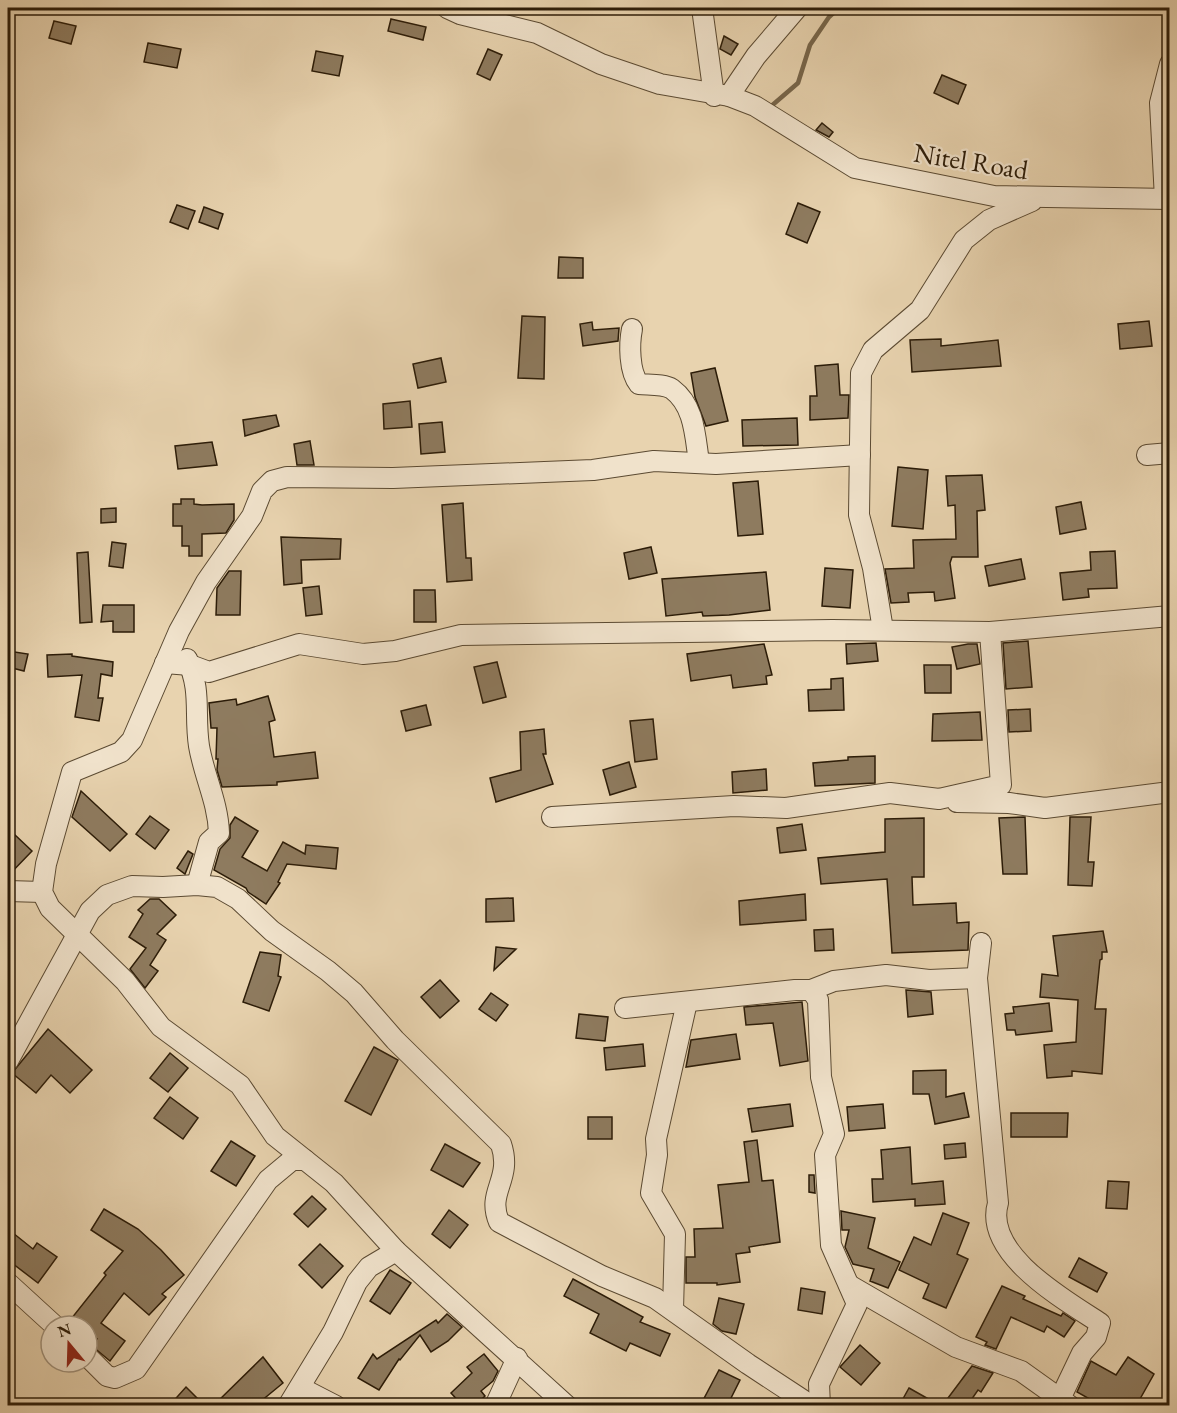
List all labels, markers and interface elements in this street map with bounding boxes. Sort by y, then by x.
street label: Nitel Road [911,135,1031,187]
north arrow [39,1314,99,1374]
text: N [55,1318,74,1342]

